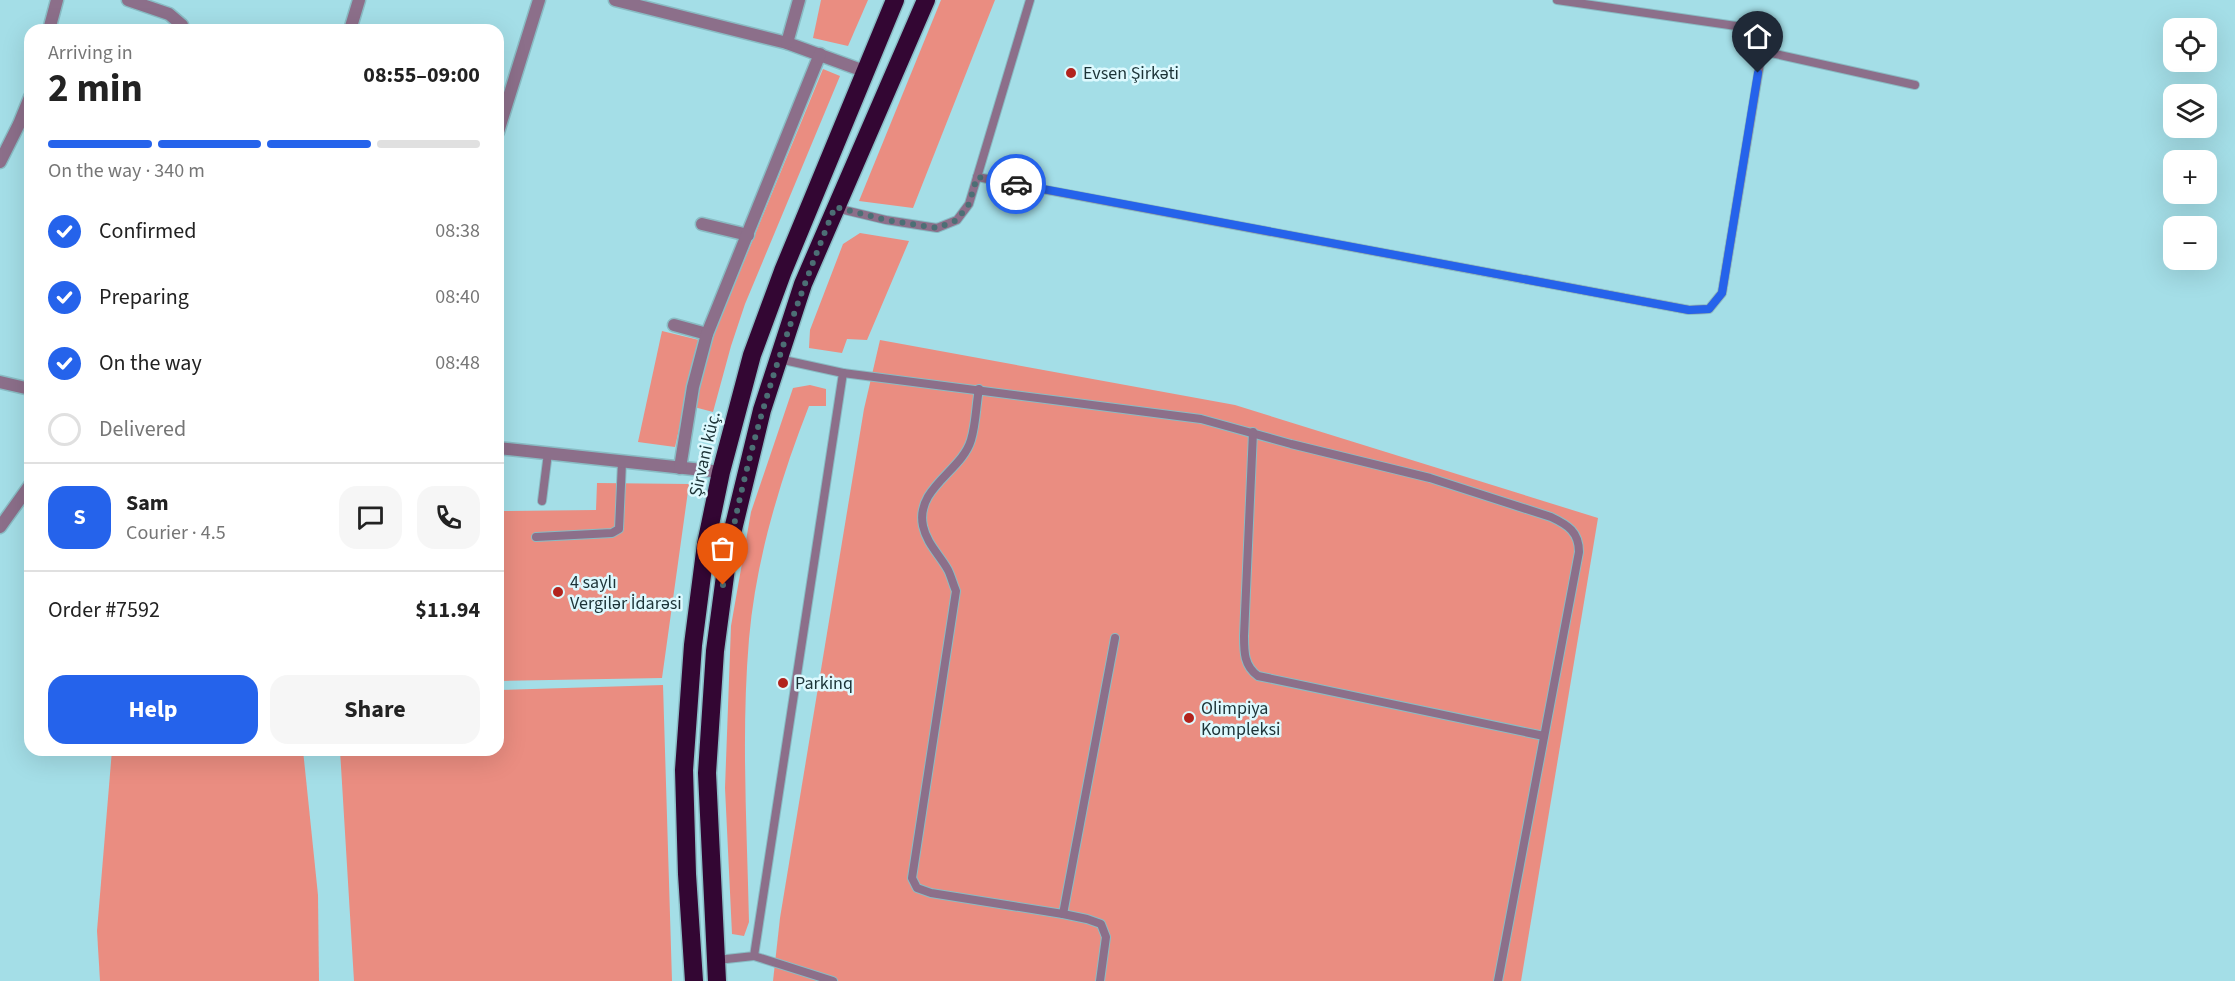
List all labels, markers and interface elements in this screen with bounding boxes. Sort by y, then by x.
pin [1732,11,1783,73]
map controls [2163,18,2217,270]
button: locate [2163,18,2217,72]
icon: home [1741,20,1774,53]
text: Arriving in [48,39,133,67]
text: 08:55–09:00 [363,59,480,91]
text: 2 min [48,61,143,117]
place label: Evsen Şirkəti [1083,61,1179,86]
marker: Evsen Şirkəti [1064,66,1078,80]
button: layers [2163,84,2217,138]
button: + [2163,150,2217,204]
courier [986,154,1046,214]
text: On the way · 340 m [48,157,205,185]
icon: car [1000,168,1033,201]
icon: check [48,215,81,248]
text: Confirmed [99,215,196,247]
button: − [2163,216,2217,270]
text: 08:38 [435,217,480,245]
icon: check [48,281,81,314]
text: Preparing [99,281,189,313]
text: 08:40 [435,283,480,311]
icon: check [48,347,81,380]
text: On the way [99,347,202,379]
text: 08:48 [435,349,480,377]
street label: Şirvani küç. [683,409,727,499]
text: Delivered [99,413,186,445]
button: chat [339,486,402,549]
button: phone [417,486,480,549]
text: Sam [126,487,169,519]
text: S [73,501,86,533]
text: Courier · 4.5 [126,519,226,547]
pin [697,523,748,585]
icon: bag [706,532,739,565]
place label: 4 saylı Vergilər İdarəsi [570,570,682,616]
marker: 4 saylı Vergilər İdarəsi [551,585,565,599]
text: Order #7592 [48,594,160,626]
text: $11.94 [415,594,480,626]
place label: Parkinq [795,671,853,696]
button: Help [48,675,258,744]
button: Share [270,675,480,744]
marker: Parkinq [776,676,790,690]
place label: Olimpiya Kompleksi [1201,696,1280,742]
marker: Olimpiya Kompleksi [1182,711,1196,725]

